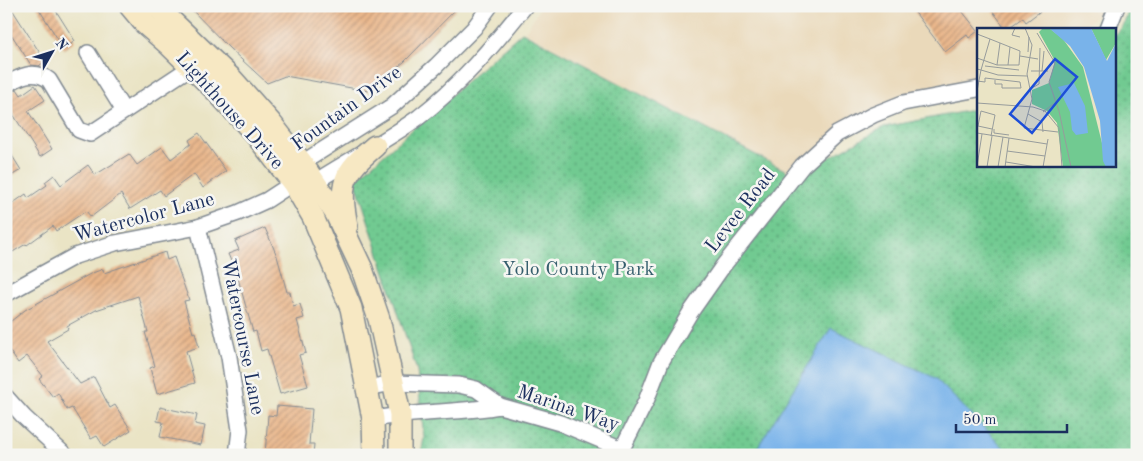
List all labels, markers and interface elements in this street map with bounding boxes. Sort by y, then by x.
north arrow [28,28,78,78]
inset map [977,28,1116,166]
text: N [53,36,70,53]
street label: Lighthouse Drive [171,48,287,174]
street label: Fountain Drive [288,63,406,155]
street label: Levee Road [702,165,780,257]
street label: Watercolor Lane [71,190,217,246]
street label: Watercourse Lane [217,257,267,417]
park label: Yolo County Park [501,260,655,280]
street label: Marina Way [514,382,622,436]
scale bar [956,401,1067,433]
text: 50 m [963,413,997,428]

